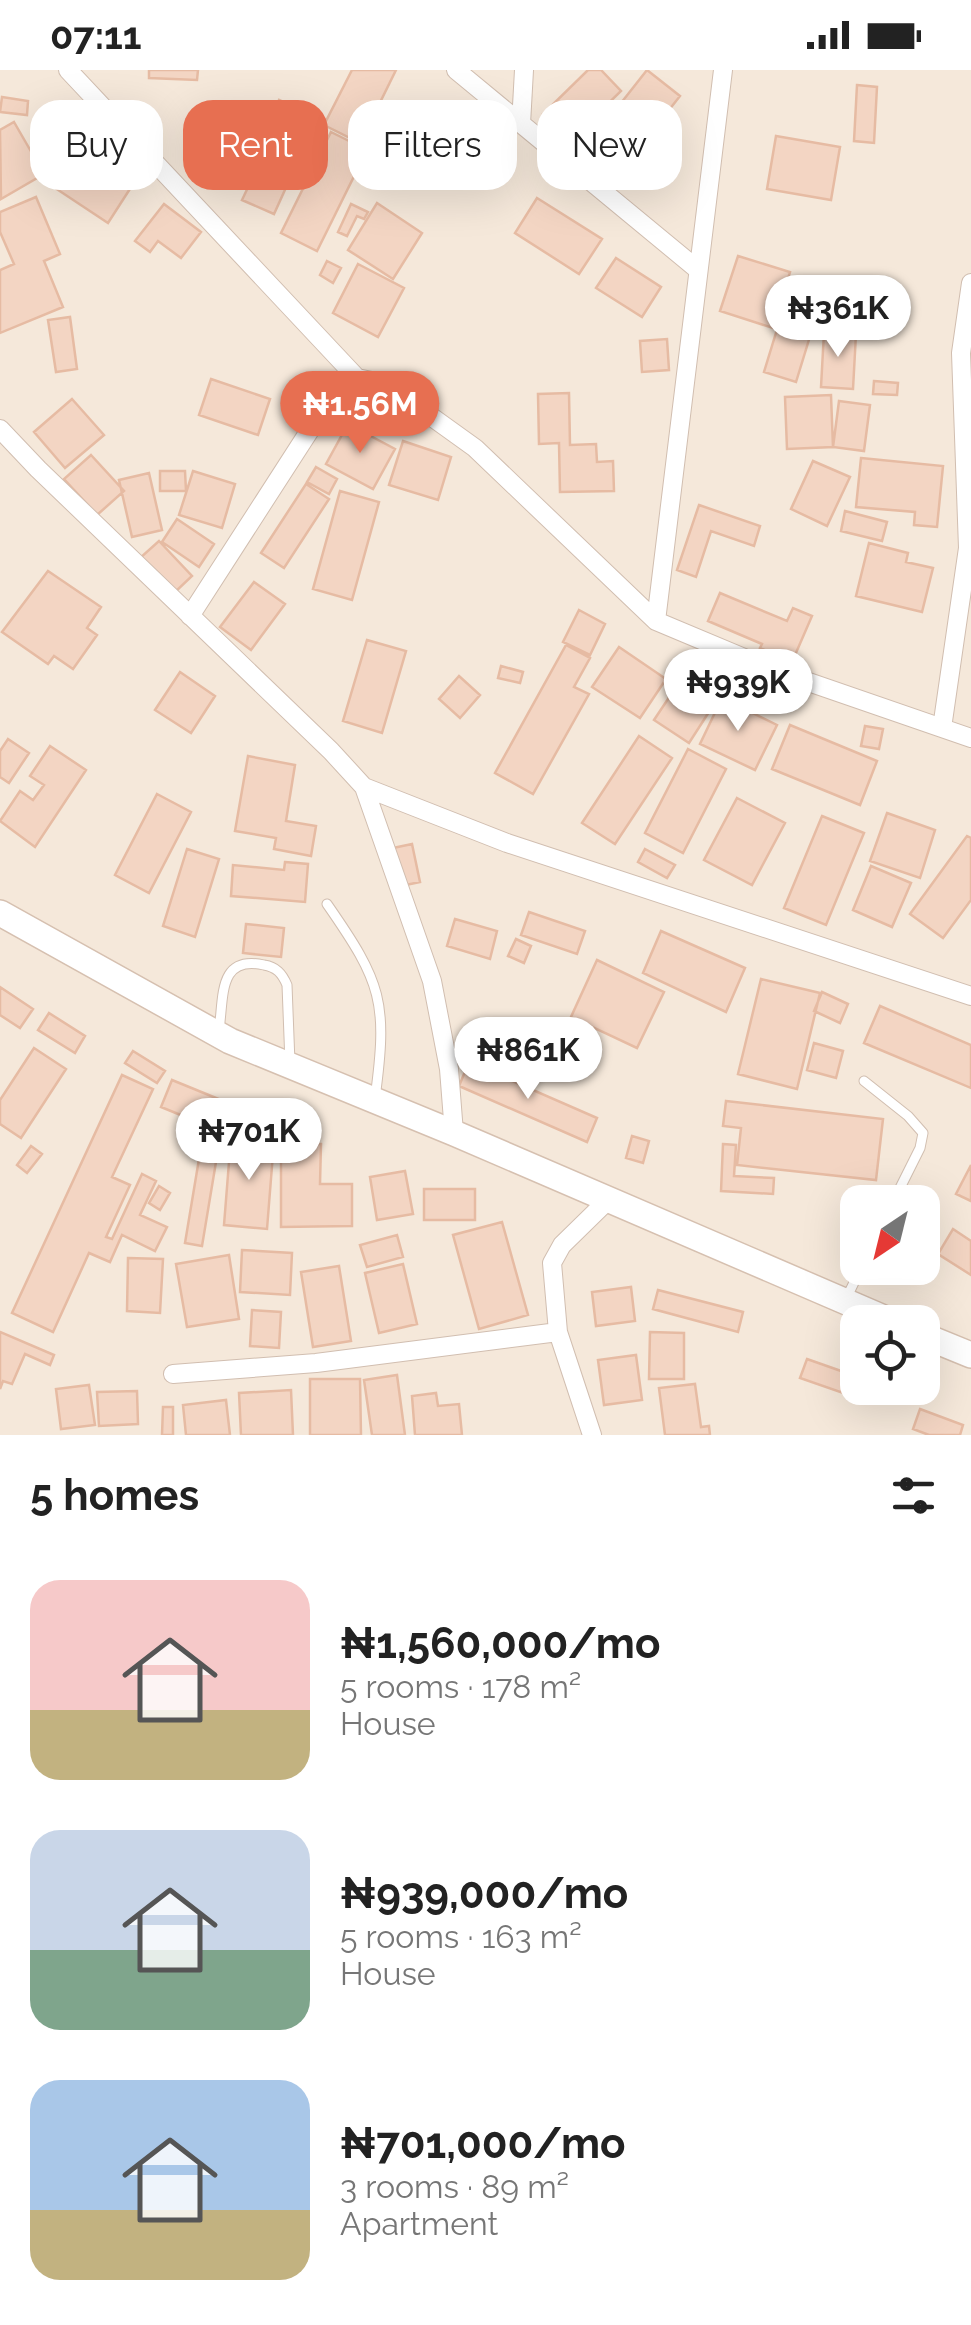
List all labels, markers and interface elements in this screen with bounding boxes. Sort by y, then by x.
text: 07:11 [50,13,142,58]
chip: Buy [30,100,163,190]
chip: Rent [183,100,328,190]
chip: Filters [348,100,517,190]
chip: New [537,100,682,190]
pin: ₦361K [768,275,908,360]
text: ₦361K [787,289,889,326]
pin: ₦1.56M [279,371,441,456]
text: ₦1.56M [302,385,418,422]
pin: ₦939K [668,649,808,734]
text: ₦939K [686,663,790,700]
pin: ₦861K [458,1017,598,1102]
text: ₦861K [476,1031,580,1068]
pin: ₦701K [179,1098,319,1183]
text: ₦701K [198,1112,300,1149]
north arrow [840,1185,940,1285]
map controls [840,1185,940,1405]
button: locate [840,1305,940,1405]
icon: filters [886,1468,941,1523]
text: 5 homes [30,1471,199,1520]
text: ₦1,560,000/mo [340,1619,660,1668]
icon: home [110,1620,230,1740]
text: 5 rooms · 178 m² [340,1668,581,1705]
text: House [340,1705,436,1742]
text: ₦939,000/mo [340,1869,628,1918]
icon: home [110,1870,230,1990]
text: 5 rooms · 163 m² [340,1918,582,1955]
text: House [340,1955,436,1992]
text: ₦701,000/mo [340,2119,625,2168]
icon: home [110,2120,230,2240]
text: 3 rooms · 89 m² [340,2168,569,2205]
text: Apartment [340,2205,498,2242]

